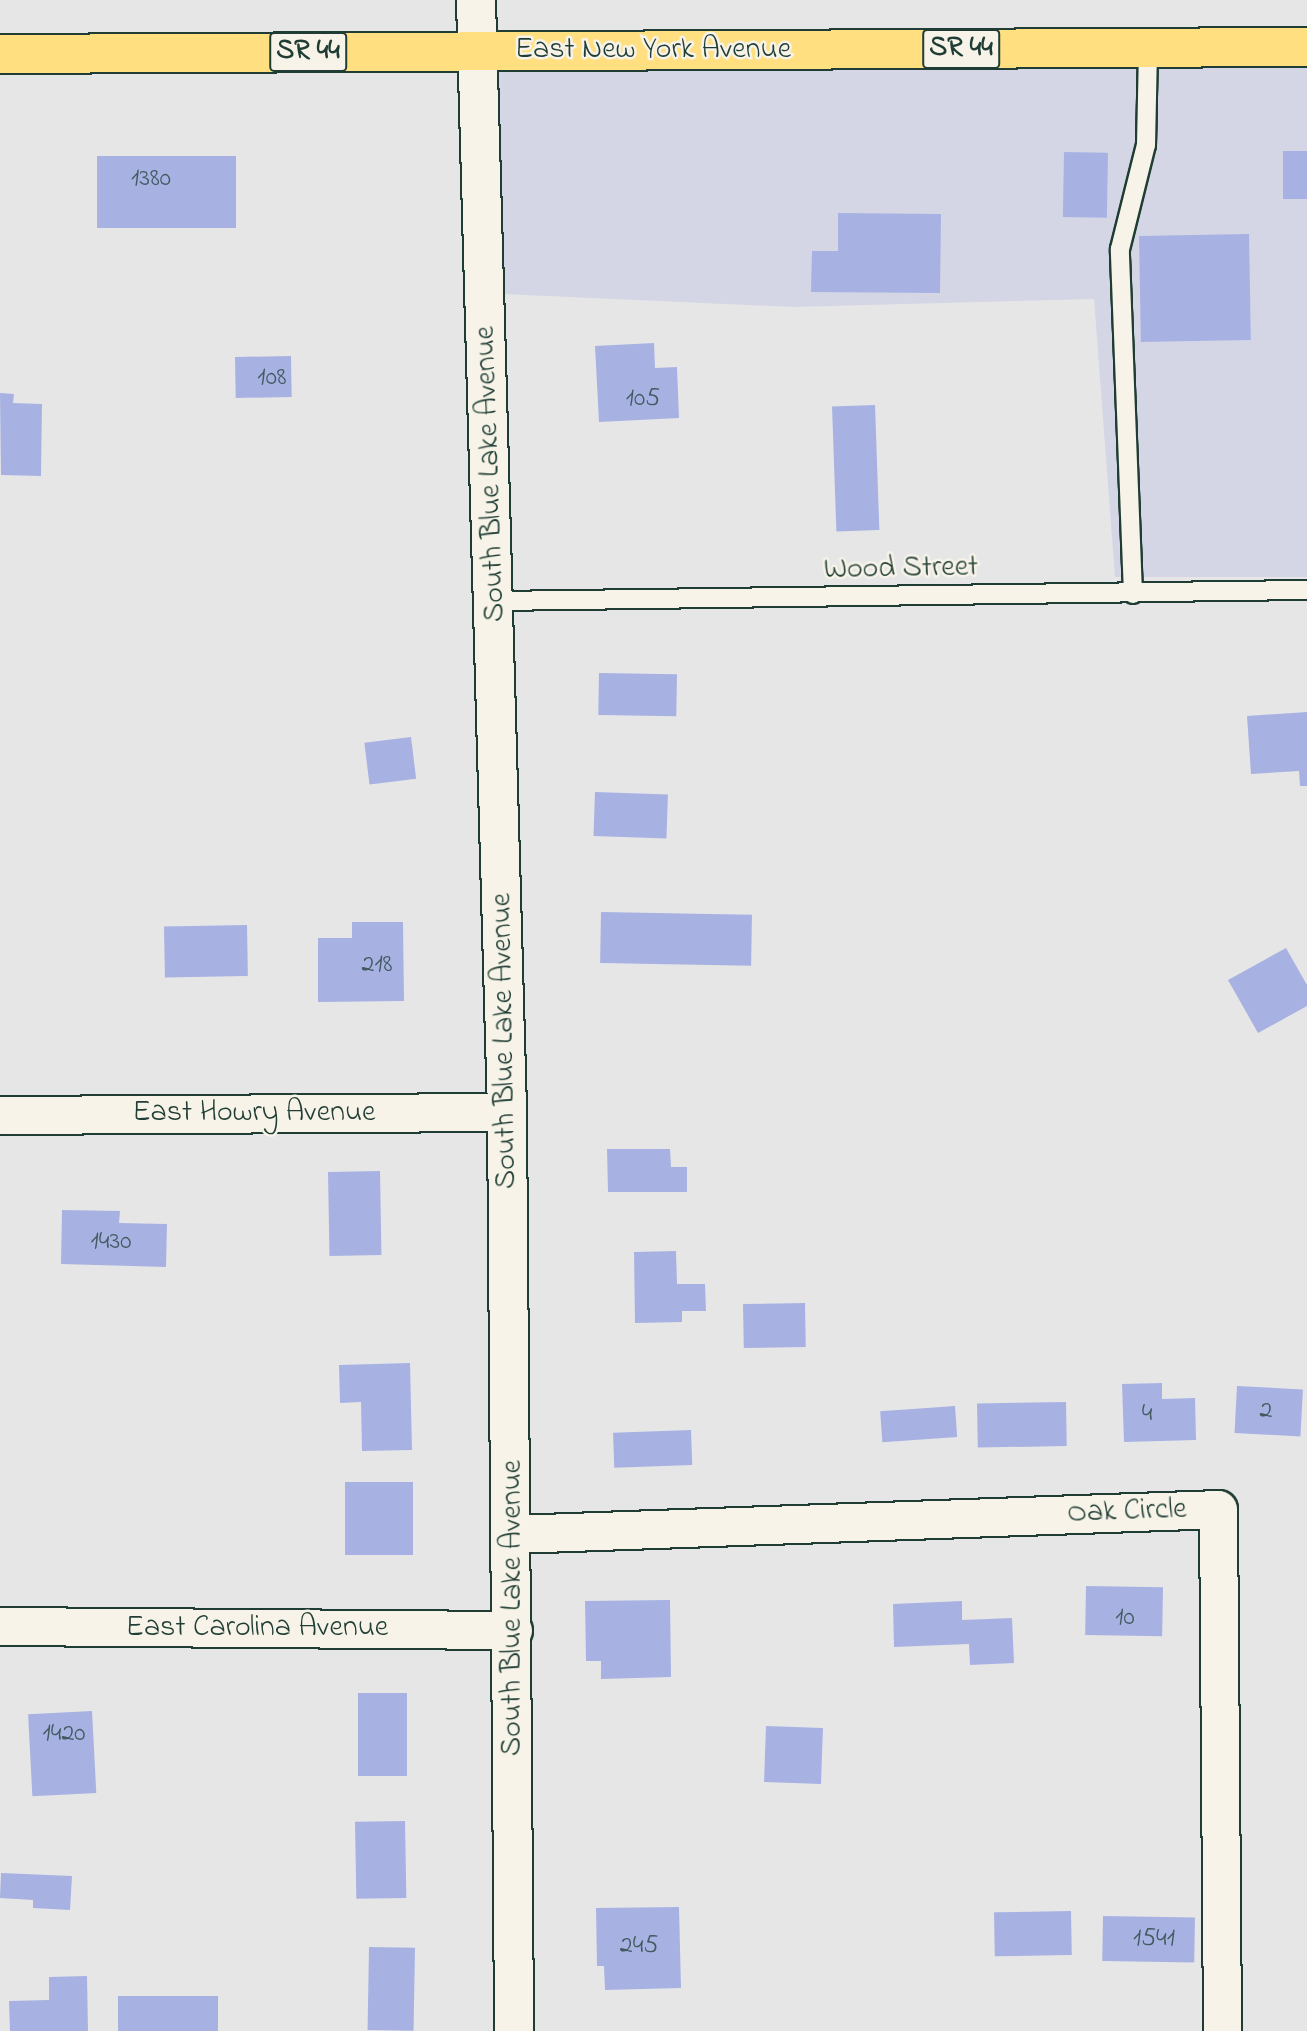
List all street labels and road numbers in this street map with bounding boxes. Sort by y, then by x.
road number: SR 44 [921,24,1001,74]
road number: SR 44 [268,28,348,76]
street label: East New York Avenue [515,32,791,68]
street label: South Blue Lake Avenue [468,325,514,623]
street label: Wood Street [823,550,979,588]
street label: South Blue Lake Avenue [484,893,526,1189]
street label: East Howry Avenue [132,1095,376,1131]
street label: South Blue Lake Avenue [495,1460,531,1756]
street label: Oak Circle [1067,1492,1187,1532]
street label: East Carolina Avenue [126,1610,388,1646]

